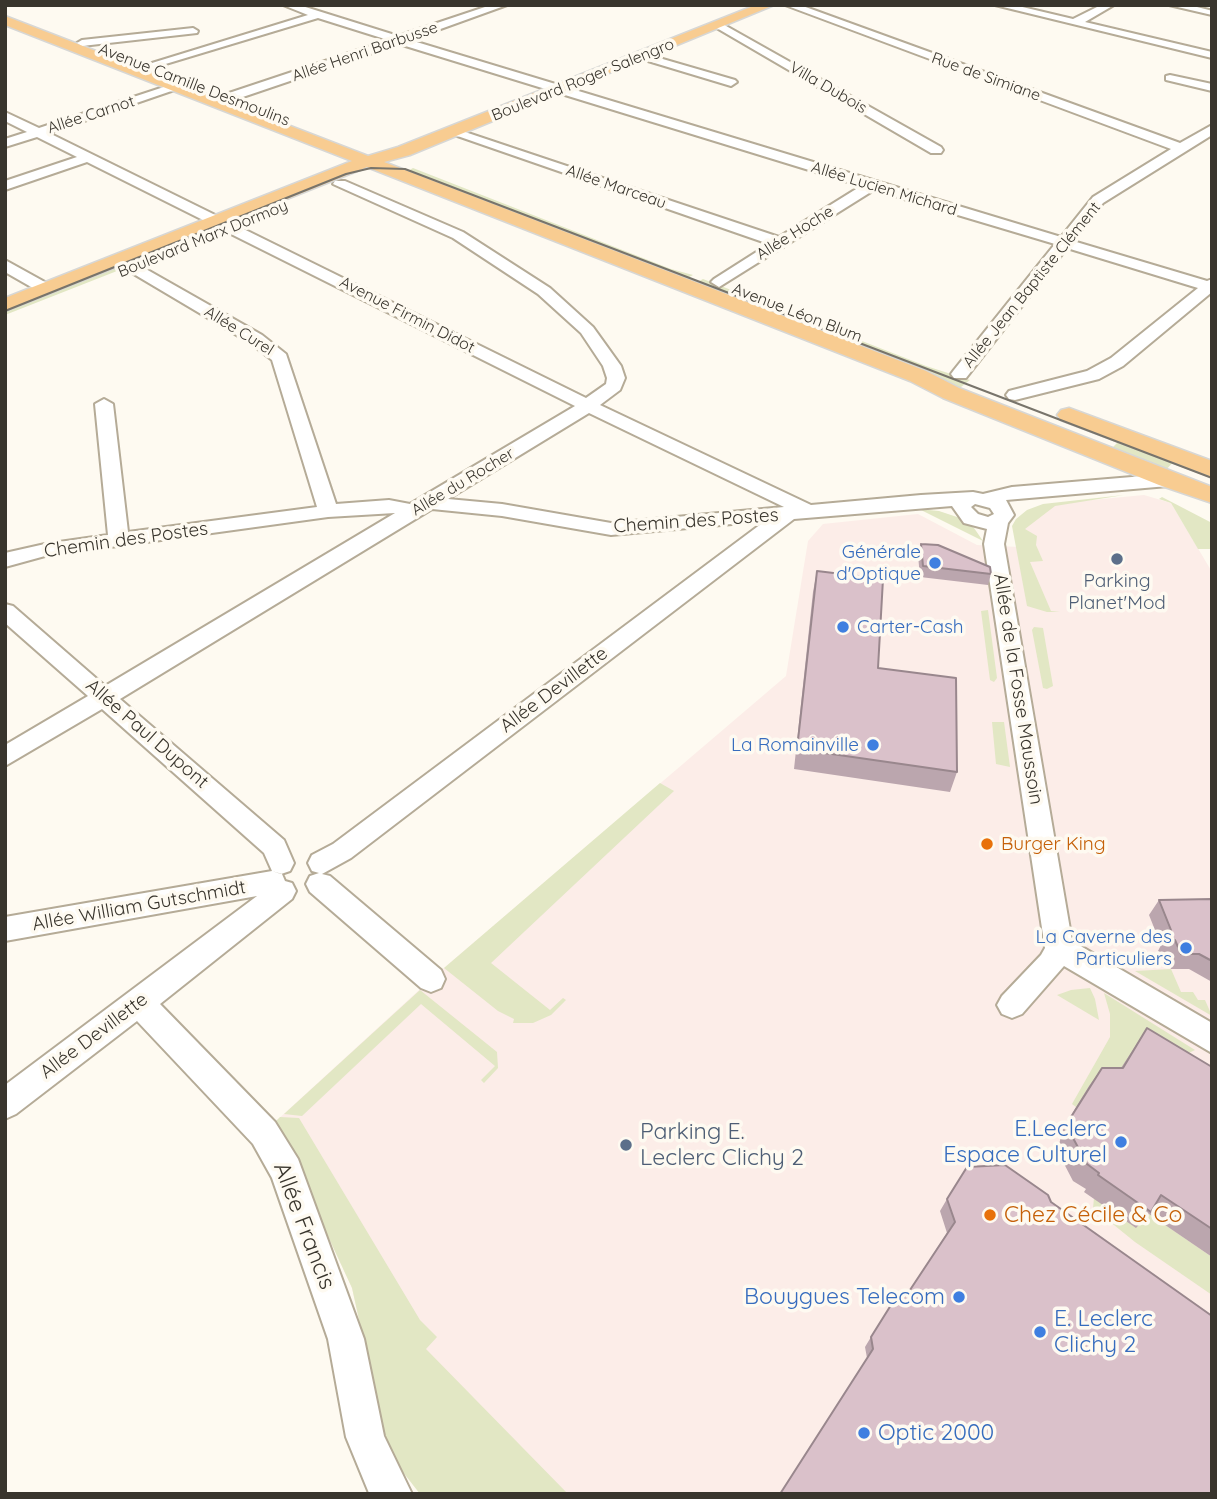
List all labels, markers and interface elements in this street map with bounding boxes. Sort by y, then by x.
street label: Allée Henri Barbusse [290,18,440,86]
street label: Boulevard Roger Salengro [489,35,677,125]
street label: Avenue Camille Desmoulins [96,40,292,130]
street label: Rue de Simiane [929,48,1043,106]
street label: Villa Dubois [786,58,870,118]
street label: Allée Carnot [45,92,137,138]
street label: Allée Lucien Michard [809,158,959,220]
street label: Allée Marceau [563,161,669,213]
street label: Boulevard Marx Dormoy [115,196,291,282]
street label: Allée Jean Baptiste Clément [959,198,1105,372]
street label: Allée Hoche [753,202,837,264]
street label: Avenue Firmin Didot [336,273,478,357]
street label: Avenue Léon Blum [729,279,865,347]
street label: Allée Curel [201,302,277,360]
street label: Allée du Rocher [408,444,518,520]
street label: Chemin des Postes [613,504,779,538]
street label: Chemin des Postes [43,517,209,563]
place label: Générale d'Optique [836,541,921,585]
marker: Parking Planet'Mod [1109,551,1125,567]
marker: Générale d'Optique [927,555,943,571]
place label: Parking Planet'Mod [1068,570,1166,614]
street label: Allée de la Fosse Maussoin [988,572,1048,806]
place label: Carter-Cash [857,616,964,638]
marker: Carter-Cash [835,619,851,635]
street label: Allée Devillette [496,642,612,738]
street label: Allée Paul Dupont [81,674,213,794]
place label: La Romainville [731,734,859,756]
marker: La Romainville [865,737,881,753]
place label: Burger King [1001,833,1106,855]
marker: Burger King [979,836,995,852]
street label: Allée William Gutschmidt [30,876,248,936]
place label: La Caverne des Particuliers [1035,926,1172,970]
marker: La Caverne des Particuliers [1178,940,1194,956]
street label: Allée Devillette [36,988,152,1084]
place label: E.Leclerc Espace Culturel [943,1115,1107,1169]
place label: Parking E. Leclerc Clichy 2 [640,1118,804,1172]
marker: E.Leclerc Espace Culturel [1113,1134,1129,1150]
marker: Parking E. Leclerc Clichy 2 [618,1137,634,1153]
street label: Allée Francis [267,1159,341,1293]
place label: Chez Cécile & Co [1004,1201,1182,1229]
marker: Chez Cécile & Co [982,1207,998,1223]
place label: Bouygues Telecom [744,1283,945,1311]
marker: Bouygues Telecom [951,1289,967,1305]
place label: E. Leclerc Clichy 2 [1054,1305,1153,1359]
marker: E. Leclerc Clichy 2 [1032,1324,1048,1340]
place label: Optic 2000 [878,1419,994,1447]
marker: Optic 2000 [856,1425,872,1441]

